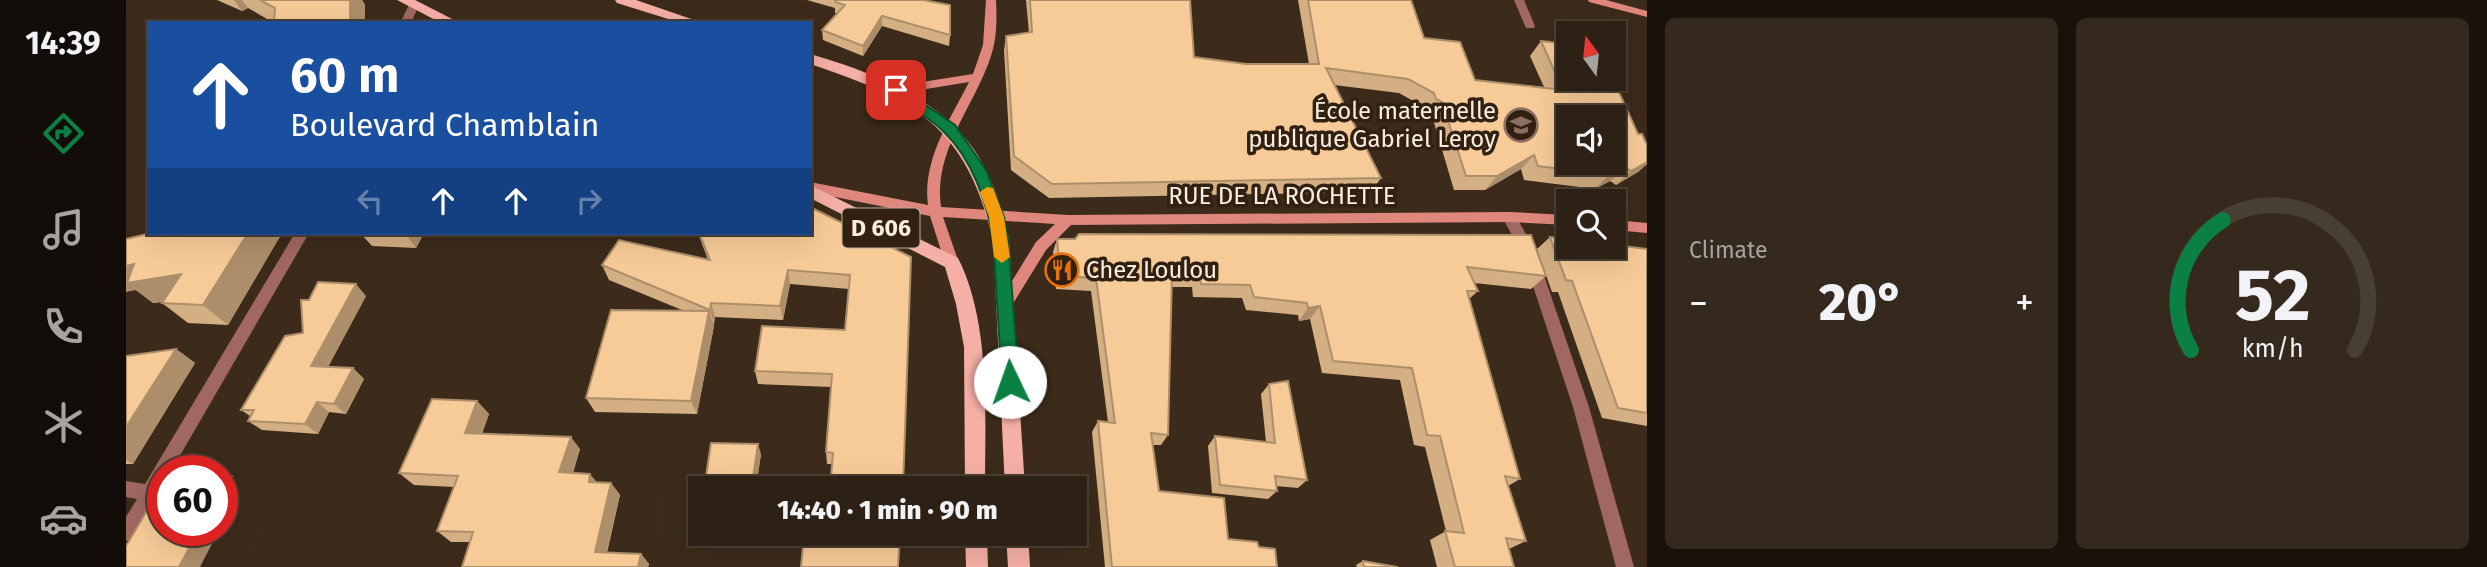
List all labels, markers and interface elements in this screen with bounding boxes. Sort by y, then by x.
north arrow [1556,21,1626,91]
map controls [1556,21,1626,259]
text: 14:39 [25,24,101,62]
text: 60 m [290,46,399,105]
icon: ahead [175,49,266,140]
pin [866,60,926,120]
icon: arrive [877,71,915,109]
place label: École maternelle publique Gabriel Leroy [1248,96,1496,153]
button: sound [1556,105,1626,175]
text: Boulevard Chamblain [290,106,600,144]
school or university icon: École maternelle publique Gabriel Leroy [1502,106,1540,144]
icon: directions [39,109,88,158]
icon: left [351,182,389,220]
icon: ahead [424,182,462,220]
icon: ahead [497,182,535,220]
icon: right [570,182,608,220]
street label: RUE DE LA ROCHETTE [1168,182,1396,210]
button: search [1556,189,1626,259]
icon: music [39,205,88,254]
road number: D 606 [842,208,920,247]
text: Climate [1689,236,1768,264]
restaurant icon: Chez Loulou [1043,251,1081,289]
text: 52 [2235,252,2310,339]
place label: Chez Loulou [1086,256,1217,284]
text: 20° [1819,271,1904,334]
text: − [1689,280,1708,326]
text: + [2015,280,2034,326]
icon: phone [39,302,88,351]
text: km/h [2242,333,2303,363]
position arrow [973,345,1047,419]
icon: climate [39,398,88,447]
speed limit sign: 60 [147,455,238,546]
icon: car [39,494,88,543]
text: 14:40 · 1 min · 90 m [777,495,998,526]

